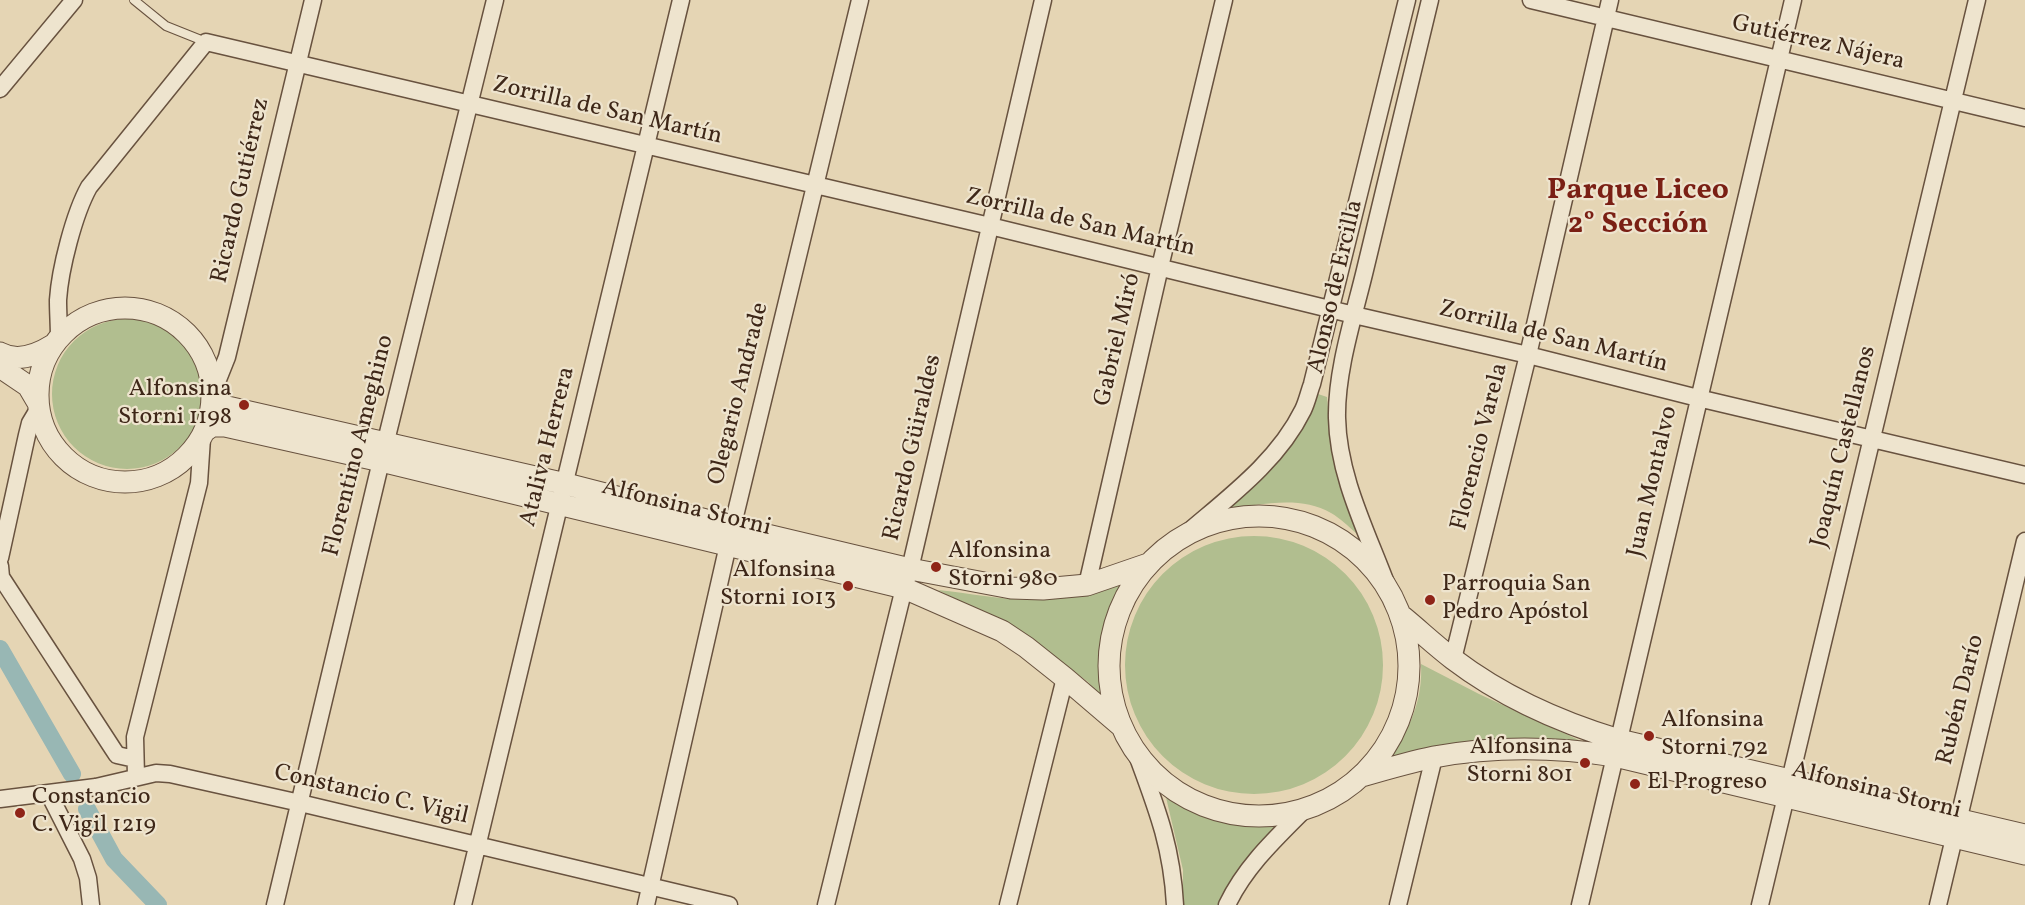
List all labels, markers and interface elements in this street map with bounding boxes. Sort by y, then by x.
street label: Gutiérrez Nájera [1729,10,1907,78]
street label: Zorrilla de San Martín [489,72,725,152]
street label: Ricardo Gutiérrez [207,96,277,286]
district label: Parque Liceo 2° Sección [1547,174,1729,244]
street label: Zorrilla de San Martín [962,184,1198,264]
street label: Alonso de Ercilla [1303,197,1371,377]
street label: Gabriel Miró [1090,271,1148,409]
street label: Zorrilla de San Martín [1436,296,1670,380]
street label: Olegario Andrade [703,300,777,488]
street label: Florentino Ameghino [319,332,401,560]
street label: Joaquín Castellanos [1806,343,1884,551]
street label: Ricardo Güiraldes [879,352,949,544]
street label: Florencio Varela [1446,360,1516,534]
street label: Ataliva Herrera [515,364,583,530]
place label: Alfonsina Storni 1198 [118,377,232,433]
marker: Alfonsina Storni 1198 [237,398,251,412]
street label: Juan Montalvo [1623,404,1685,560]
street label: Alfonsina Storni [598,474,774,544]
place label: Alfonsina Storni 980 [948,539,1058,595]
place label: Alfonsina Storni 1013 [720,558,836,614]
marker: Alfonsina Storni 980 [929,560,943,574]
place label: Parroquia San Pedro Apóstol [1442,572,1591,628]
marker: Alfonsina Storni 1013 [841,579,855,593]
marker: Parroquia San Pedro Apóstol [1423,593,1437,607]
street label: Rubén Darío [1932,632,1992,768]
place label: Alfonsina Storni 792 [1661,708,1768,764]
marker: Alfonsina Storni 792 [1642,729,1656,743]
place label: Alfonsina Storni 801 [1466,735,1573,791]
marker: Alfonsina Storni 801 [1578,756,1592,770]
street label: Alfonsina Storni [1788,757,1964,827]
street label: Constancio C. Vigil [271,760,471,832]
place label: El Progreso [1647,770,1767,798]
marker: El Progreso [1628,777,1642,791]
place label: Constancio C. Vigil 1219 [32,785,156,841]
marker: Constancio C. Vigil 1219 [13,806,27,820]

